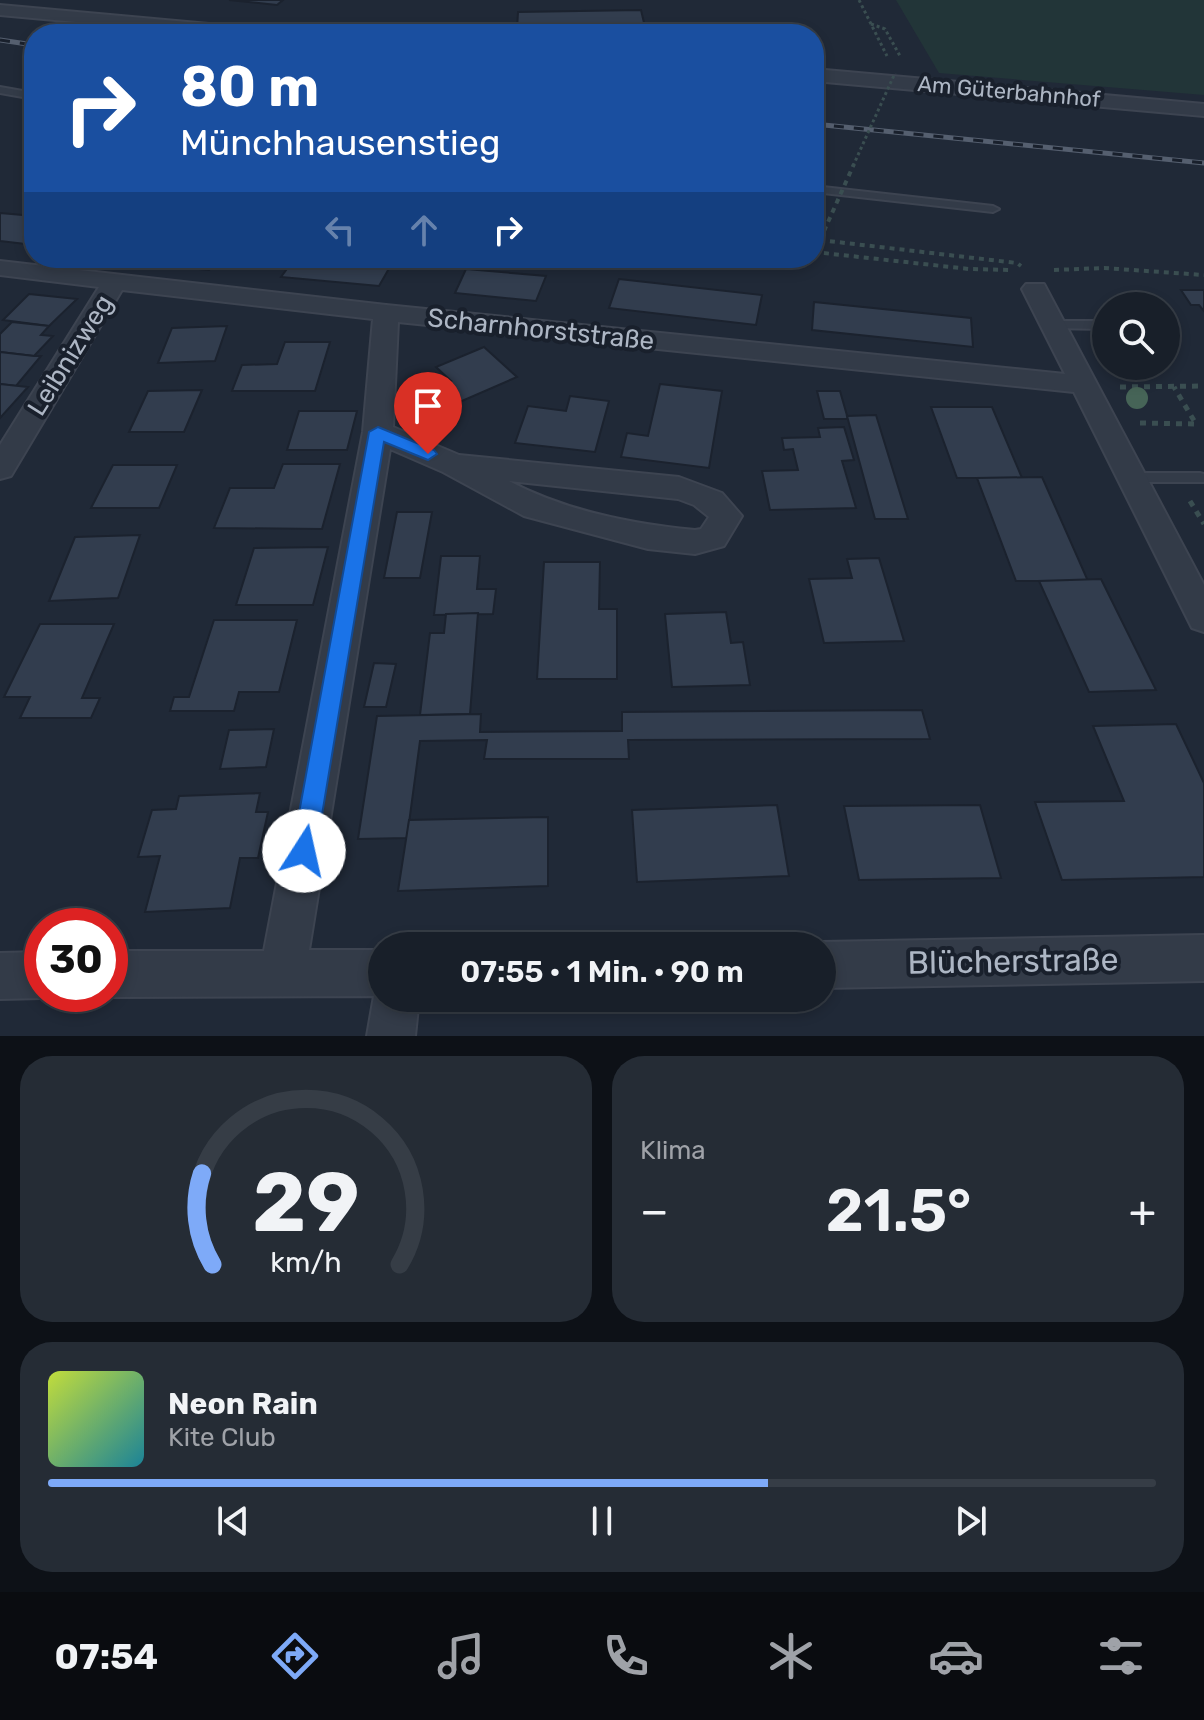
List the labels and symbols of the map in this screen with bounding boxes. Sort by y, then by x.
street label: Am Güterbahnhof [916,70,1102,113]
street label: Leibnizweg [21,289,120,421]
street label: Scharnhorststraße [426,302,656,357]
pin [394,372,462,454]
position arrow [262,809,346,893]
speed limit sign: 30 [24,908,128,1012]
street label: Blücherstraße [907,940,1119,982]

